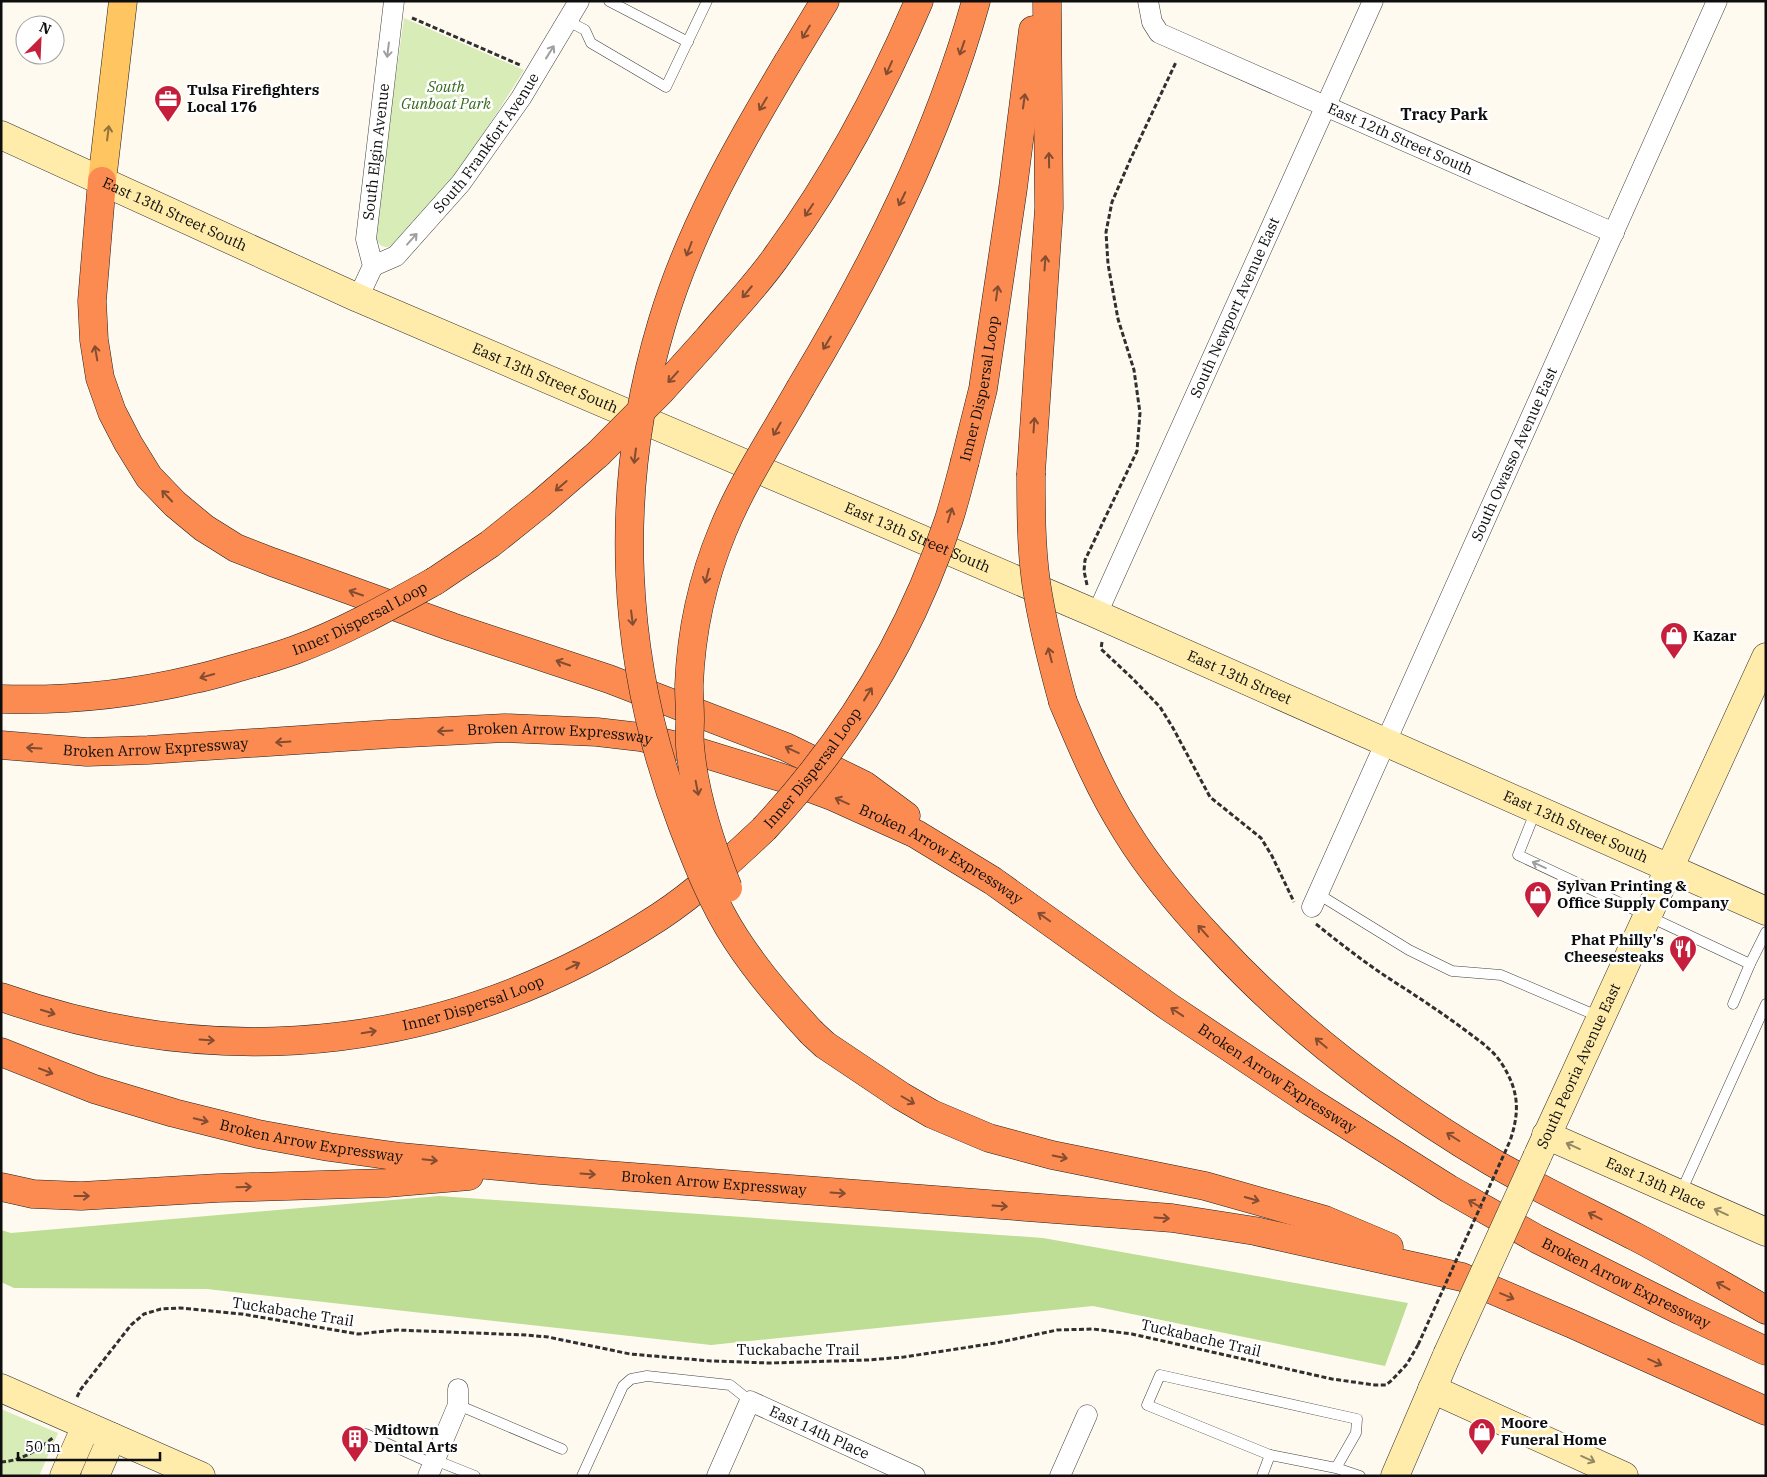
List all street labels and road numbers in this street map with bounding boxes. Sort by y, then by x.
street label: South Frankfort Avenue [429,69,543,217]
street label: South Elgin Avenue [358,82,393,221]
street label: East 12th Street South [1325,98,1476,179]
street label: East 13th Street South [100,173,250,255]
street label: South Newport Avenue East [1186,214,1283,401]
street label: Inner Dispersal Loop [955,315,1003,463]
street label: East 13th Street South [469,338,621,417]
street label: South Owasso Avenue East [1467,364,1561,544]
street label: East 13th Street South [842,497,994,577]
street label: Inner Dispersal Loop [290,577,431,659]
street label: East 13th Street [1184,646,1295,708]
street label: Inner Dispersal Loop [759,704,865,832]
street label: Broken Arrow Expressway [467,718,655,749]
street label: Broken Arrow Expressway [62,733,249,761]
street label: East 13th Street South [1500,786,1652,867]
street label: Broken Arrow Expressway [856,800,1027,908]
street label: Inner Dispersal Loop [401,971,547,1035]
street label: South Peoria Avenue East [1532,980,1624,1152]
street label: Broken Arrow Expressway [1195,1019,1360,1137]
street label: Broken Arrow Expressway [218,1115,404,1166]
street label: East 13th Place [1603,1153,1709,1213]
street label: Broken Arrow Expressway [620,1166,807,1199]
street label: Broken Arrow Expressway [1539,1233,1714,1333]
street label: Tuckabache Trail [231,1293,355,1330]
street label: Tuckabache Trail [1139,1314,1263,1361]
street label: Tuckabache Trail [737,1340,859,1359]
street label: East 14th Place [766,1401,872,1463]

